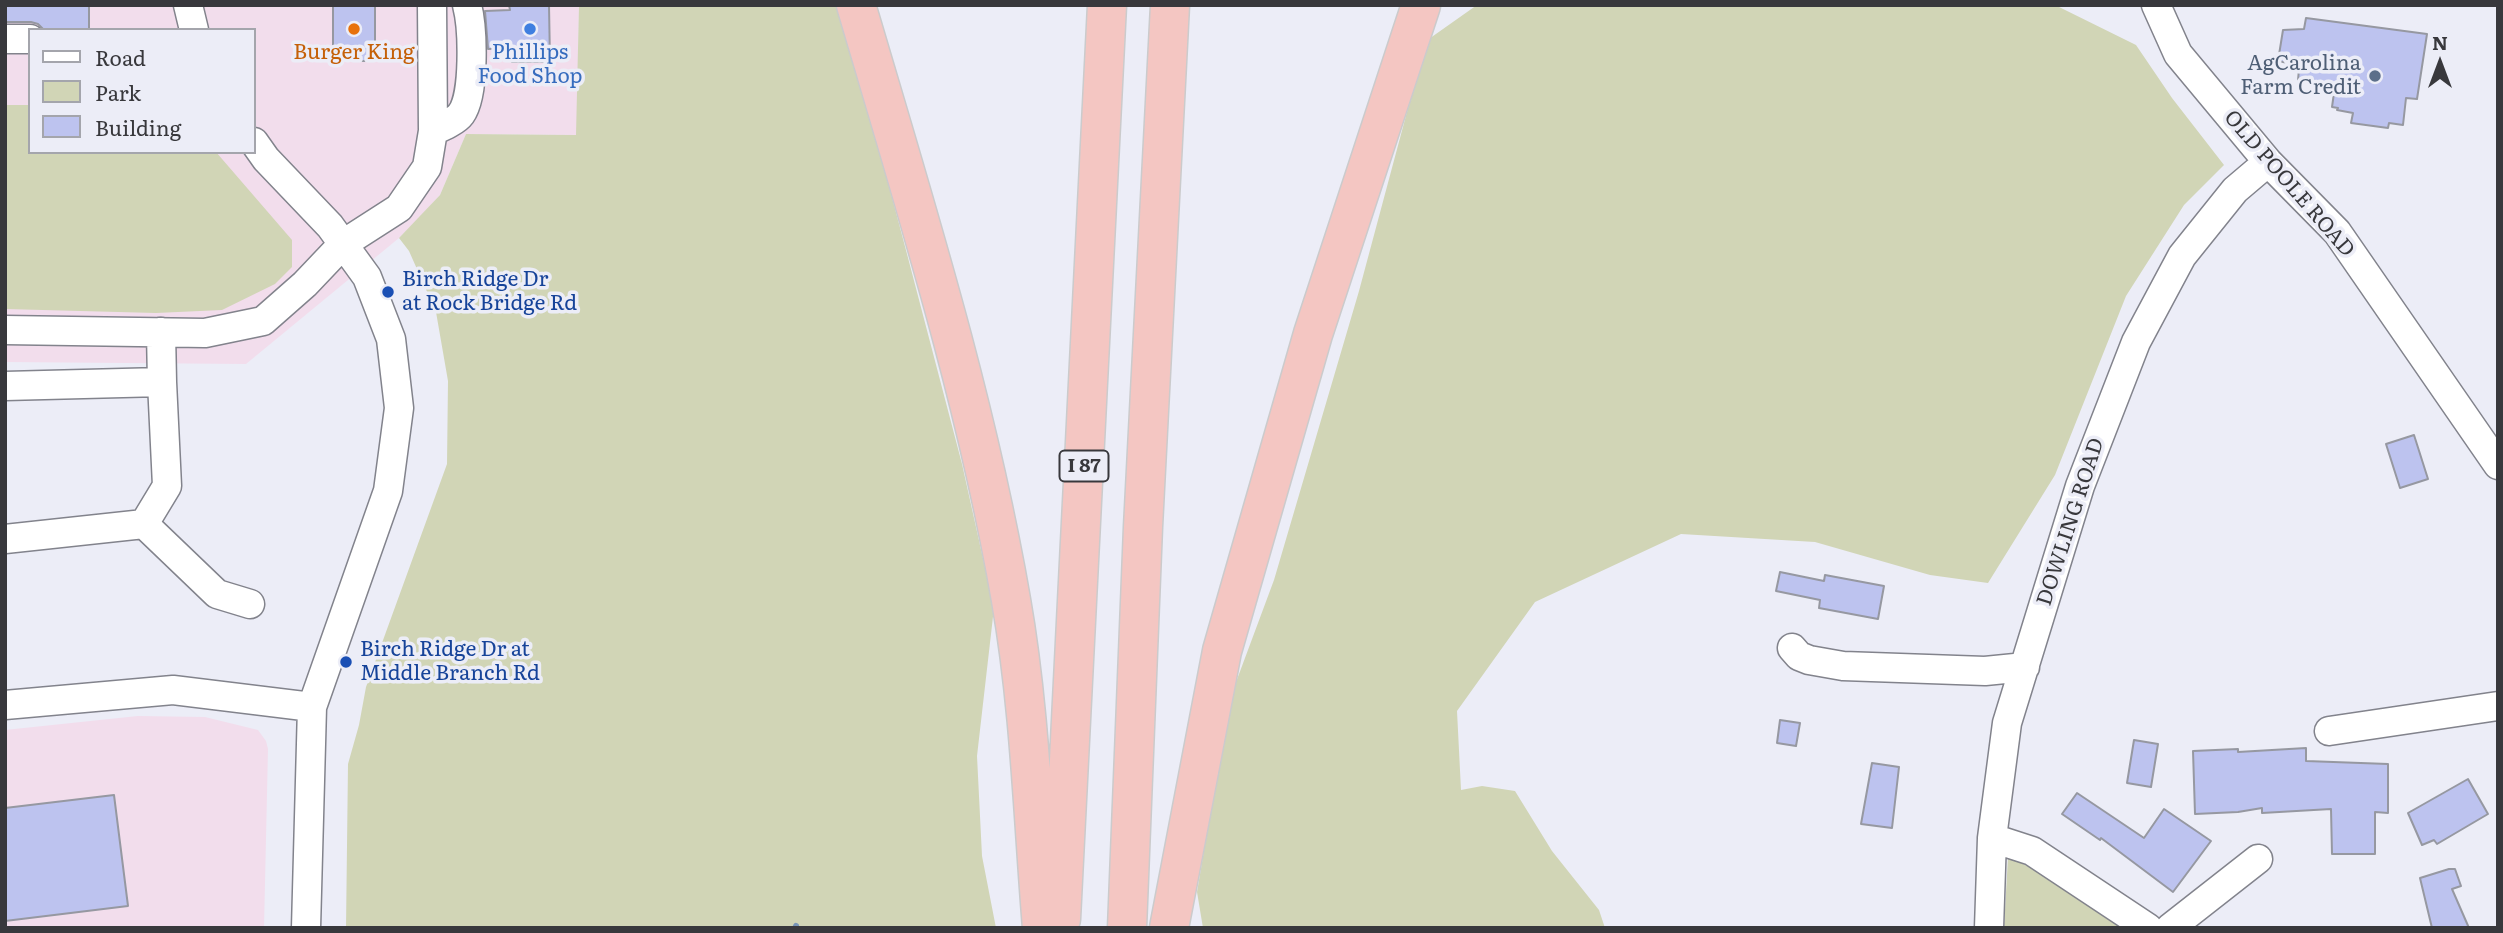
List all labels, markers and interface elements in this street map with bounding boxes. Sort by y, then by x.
marker: Burger King [346,21,362,37]
marker: Phillips Food Shop [522,21,538,37]
legend [28,28,256,154]
north arrow [2405,28,2475,98]
text: N [2432,28,2448,56]
place label: Burger King [293,40,415,66]
place label: Phillips Food Shop [477,40,583,90]
text: Road [95,41,146,72]
place label: AgCarolina Farm Credit [2240,51,2361,101]
marker: AgCarolina Farm Credit [2367,68,2383,84]
text: Park [95,76,141,107]
street label: OLD POOLE ROAD [2218,106,2360,262]
text: Building [95,111,181,142]
place label: Birch Ridge Dr at Rock Bridge Rd [402,267,577,317]
marker: Birch Ridge Dr at Rock Bridge Rd [380,284,396,300]
street label: DOWLING ROAD [2032,435,2110,609]
road number: I 87 [1060,450,1108,481]
place label: Birch Ridge Dr at Middle Branch Rd [360,637,540,687]
marker: Birch Ridge Dr at Middle Branch Rd [338,654,354,670]

